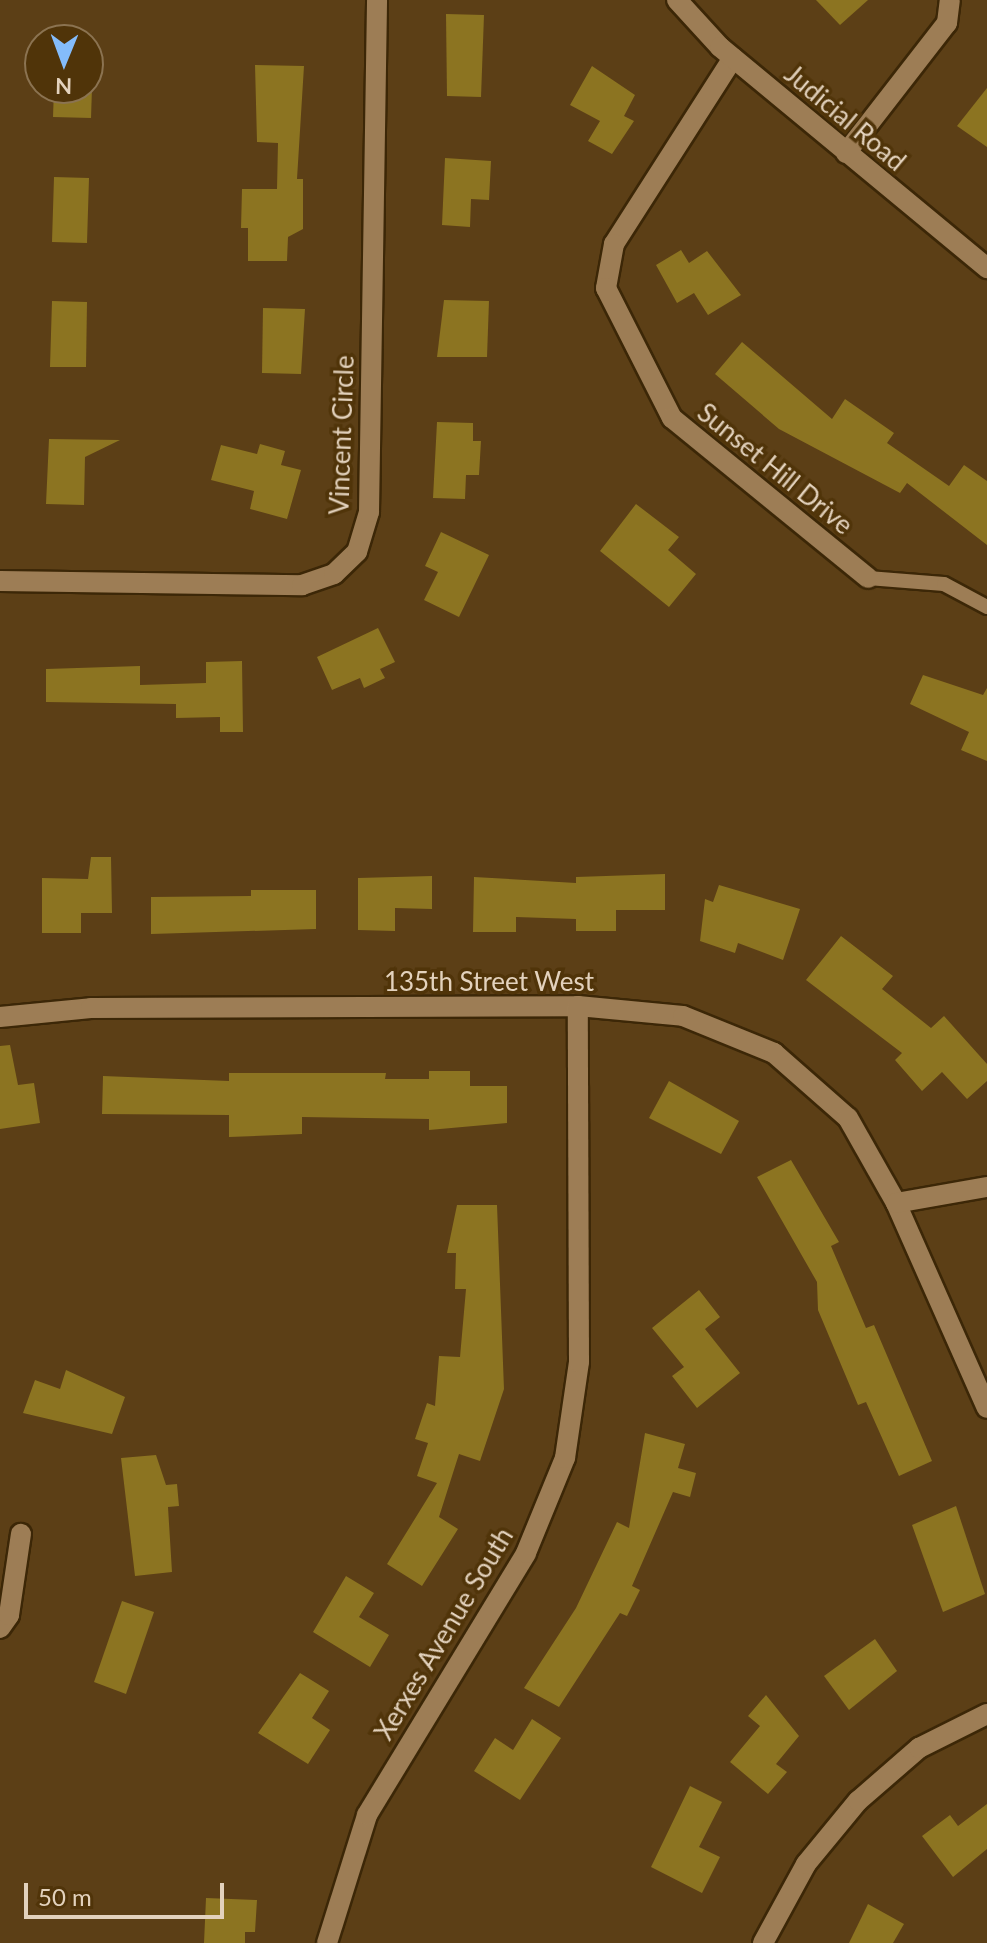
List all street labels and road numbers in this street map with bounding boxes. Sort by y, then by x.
street label: Judicial Road [778,58,912,178]
street label: Vincent Circle [324,355,360,515]
street label: Sunset Hill Drive [691,397,859,541]
street label: 135th Street West [384,966,594,998]
street label: Xerxes Avenue South [368,1522,520,1746]

